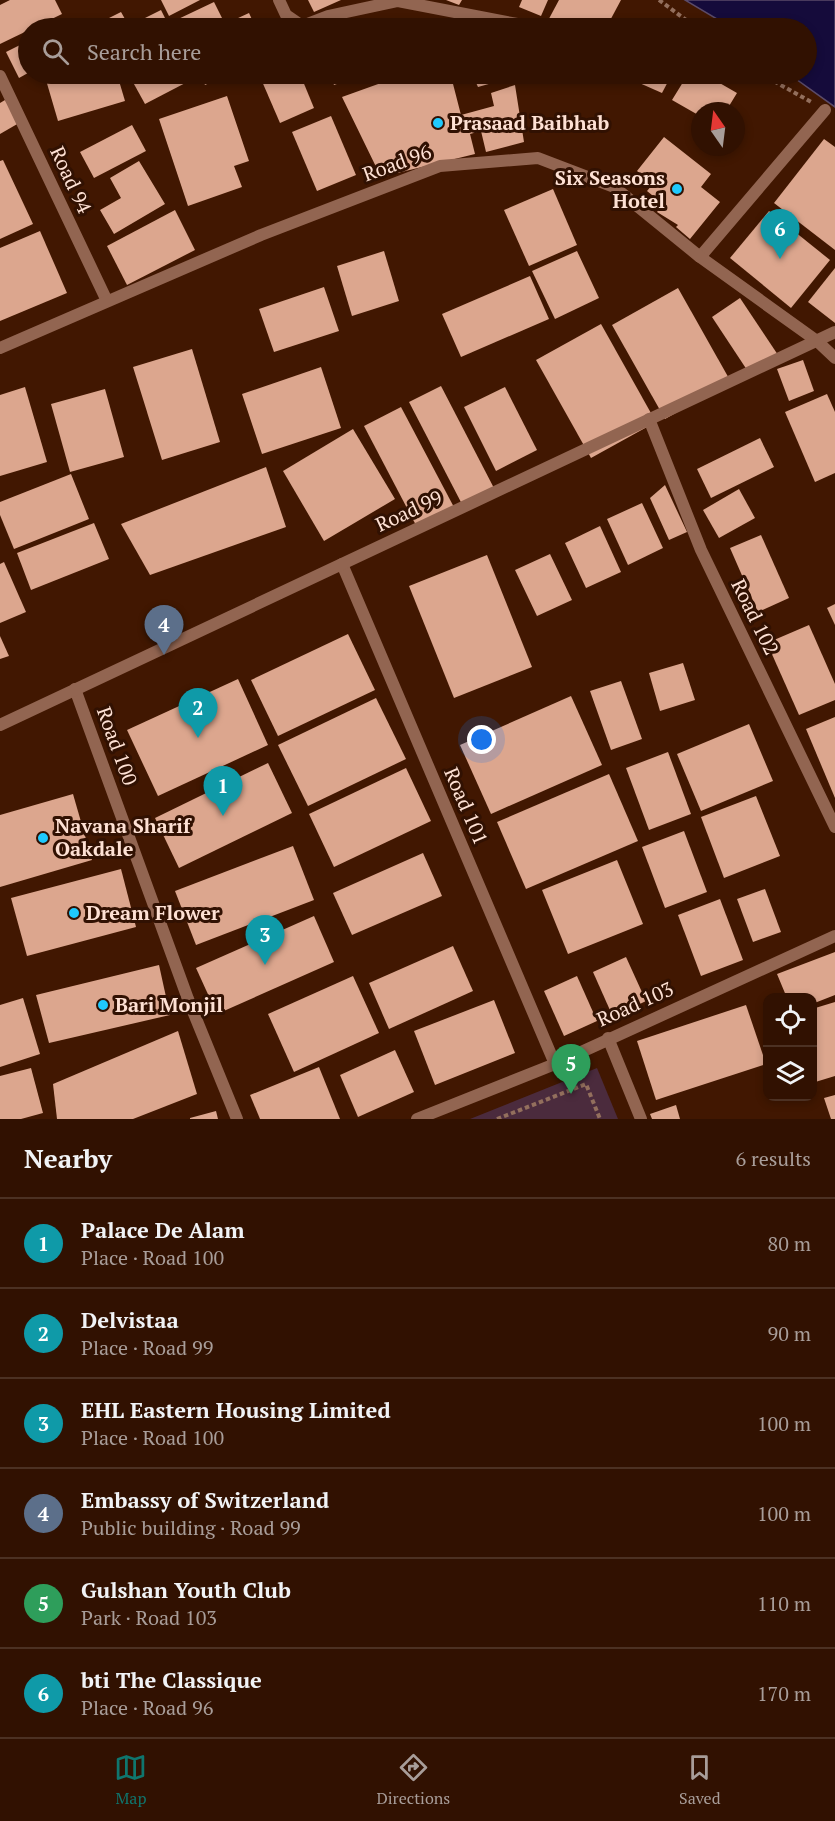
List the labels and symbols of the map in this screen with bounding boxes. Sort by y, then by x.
north arrow [691,102,745,156]
place label: Prasaad Baibhab [450,109,610,136]
marker: Prasaad Baibhab [431,116,445,130]
street label: Road 96 [359,138,435,187]
street label: Road 94 [44,142,99,218]
place label: Six Seasons Hotel [555,164,665,214]
marker: Six Seasons Hotel [670,182,684,196]
pin: 6 [760,210,800,259]
street label: Road 99 [371,483,447,538]
street label: Road 102 [725,574,785,659]
pin: 4 [144,606,184,655]
pin: 2 [178,688,218,738]
street label: Road 100 [91,703,144,789]
your location [467,725,496,754]
street label: Road 101 [438,763,495,849]
pin: 1 [204,766,242,816]
place label: Navana Sharif Oakdale [55,812,192,862]
marker: Navana Sharif Oakdale [36,831,50,845]
place label: Dream Flower [86,899,220,926]
marker: Dream Flower [67,906,81,920]
pin: 3 [246,916,284,965]
street label: Road 103 [592,975,678,1032]
place label: Bari Monjil [115,991,223,1018]
marker: Bari Monjil [96,998,110,1012]
pin: 5 [552,1044,590,1094]

